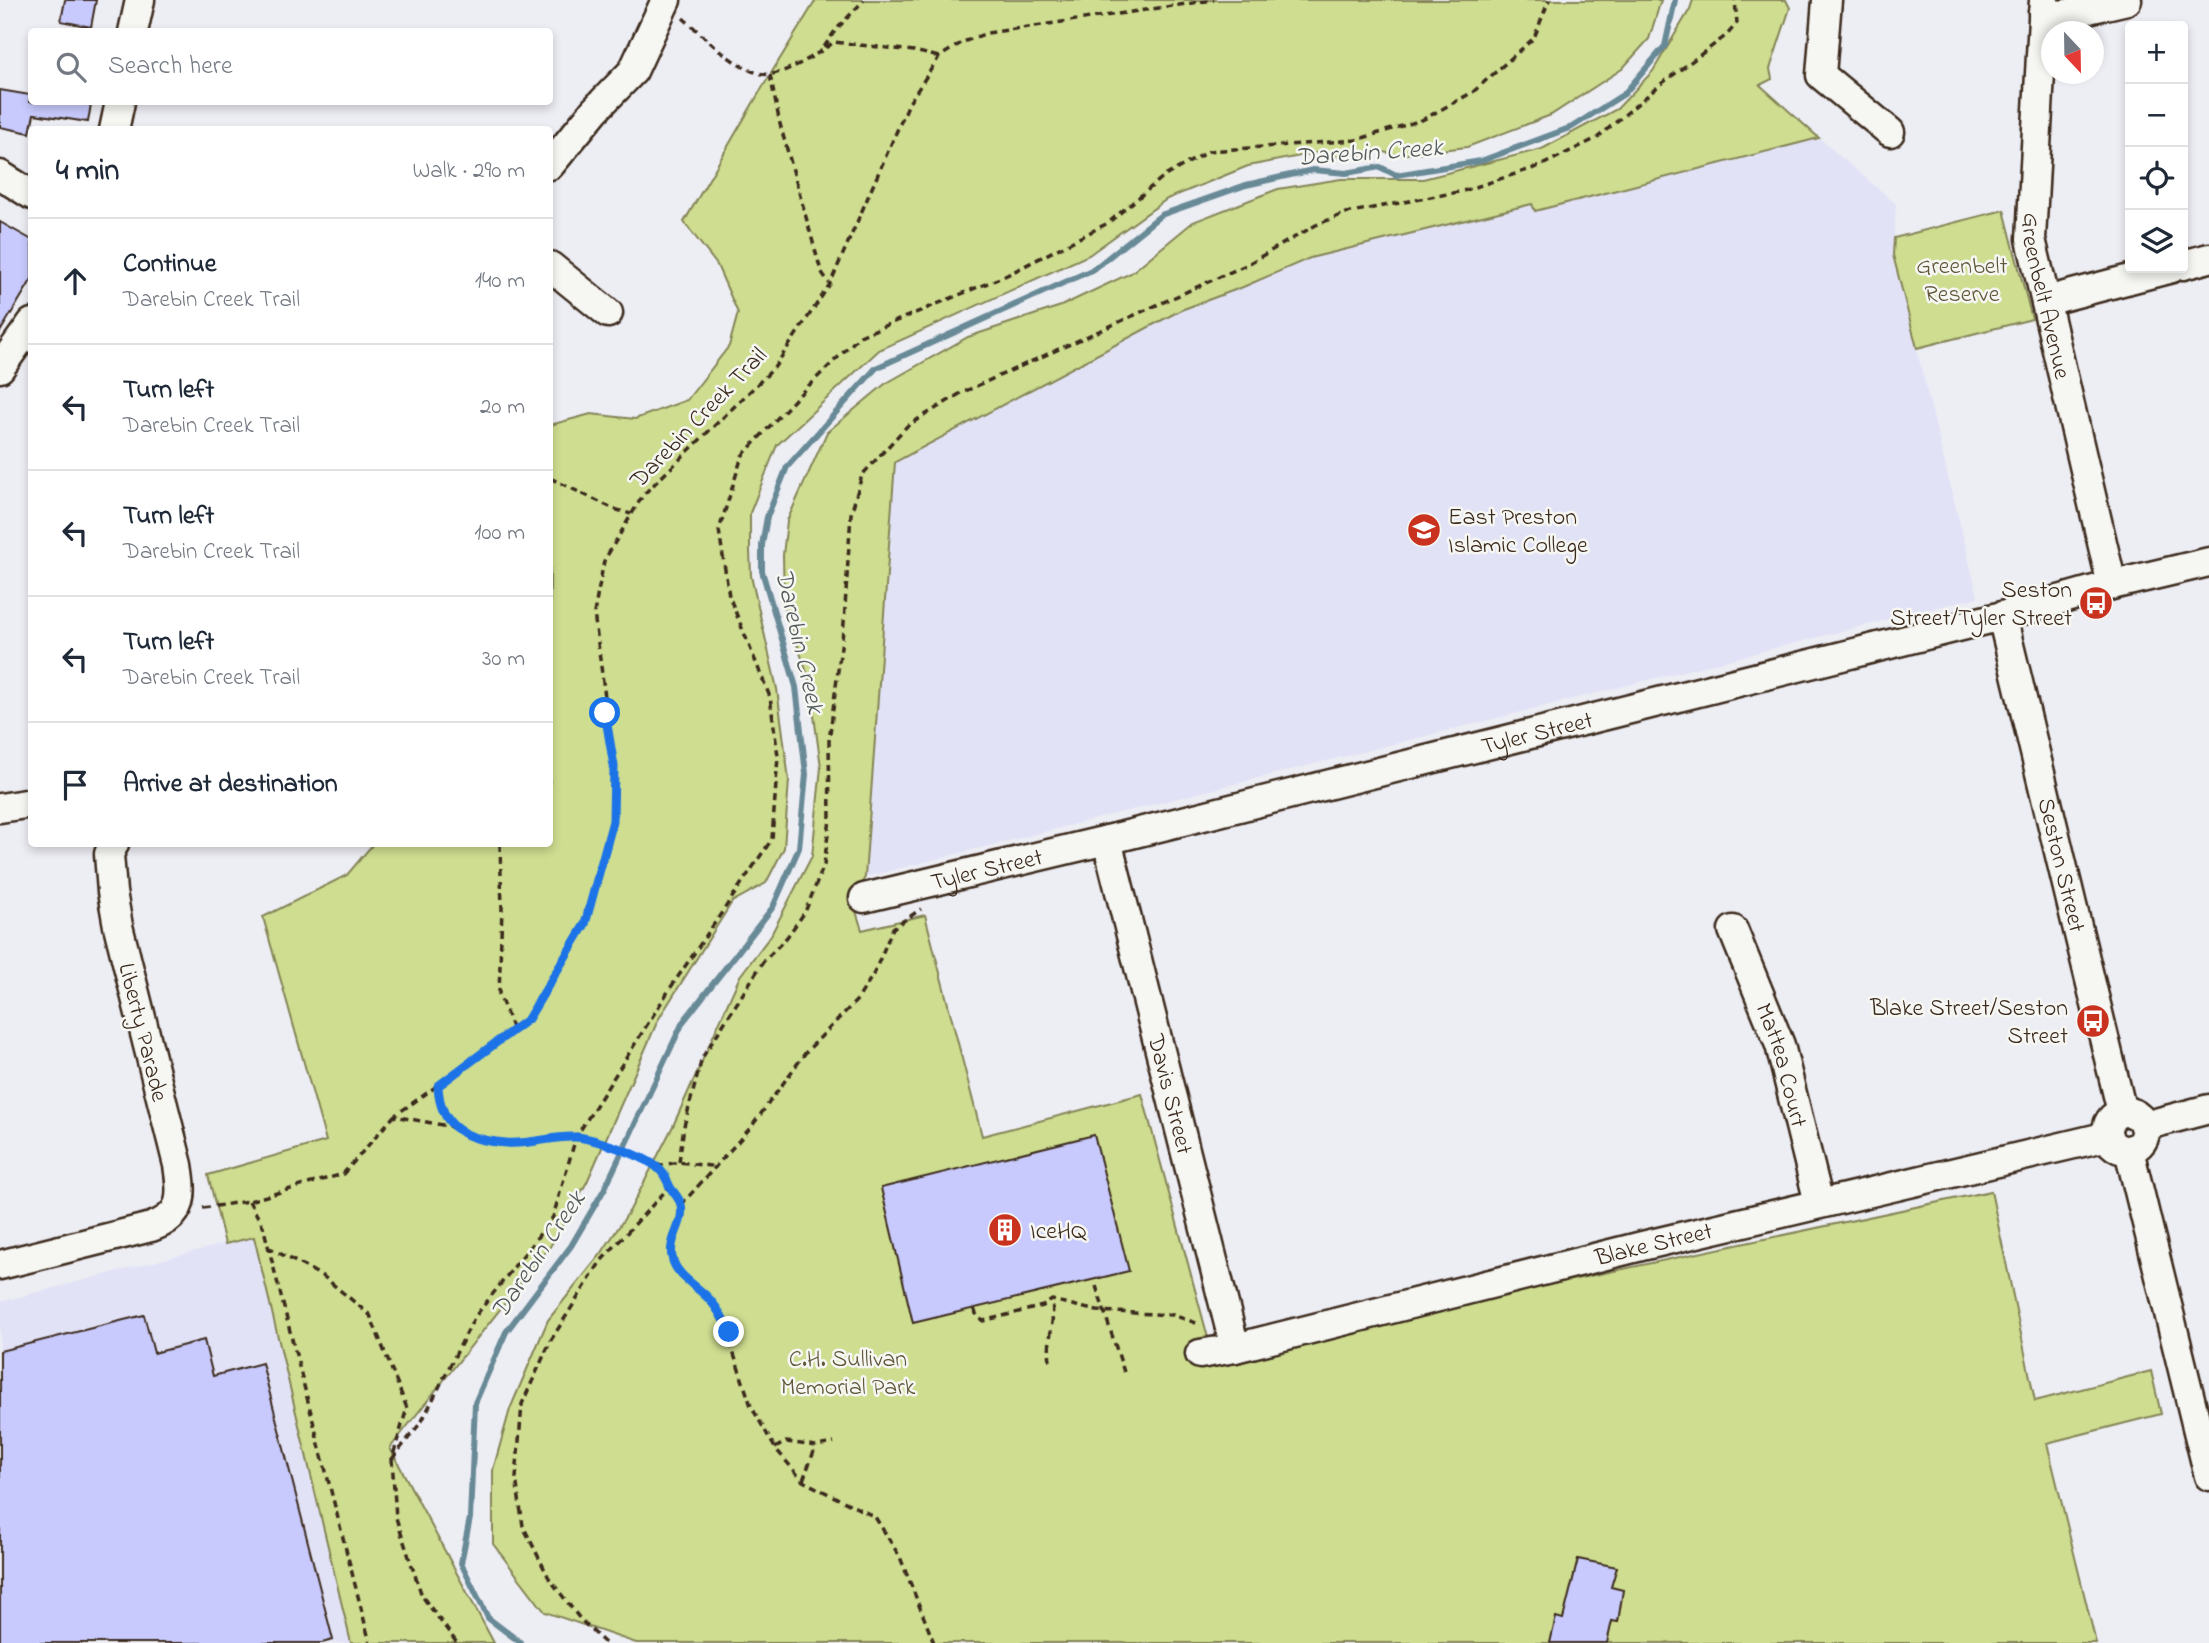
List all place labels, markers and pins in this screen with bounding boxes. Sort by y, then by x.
place label: East Preston Islamic College [1448,501,1588,564]
school or university icon: East Preston Islamic College [1405,511,1443,549]
place label: Seston Street/Tyler Street [1890,574,2072,638]
bus stop icon: Seston Street/Tyler Street [2077,584,2115,622]
place label: Blake Street/Seston Street [1869,992,2068,1055]
bus stop icon: Blake Street/Seston Street [2074,1002,2112,1040]
building icon: IceHQ [986,1211,1024,1249]
place label: IceHQ [1030,1215,1087,1250]

